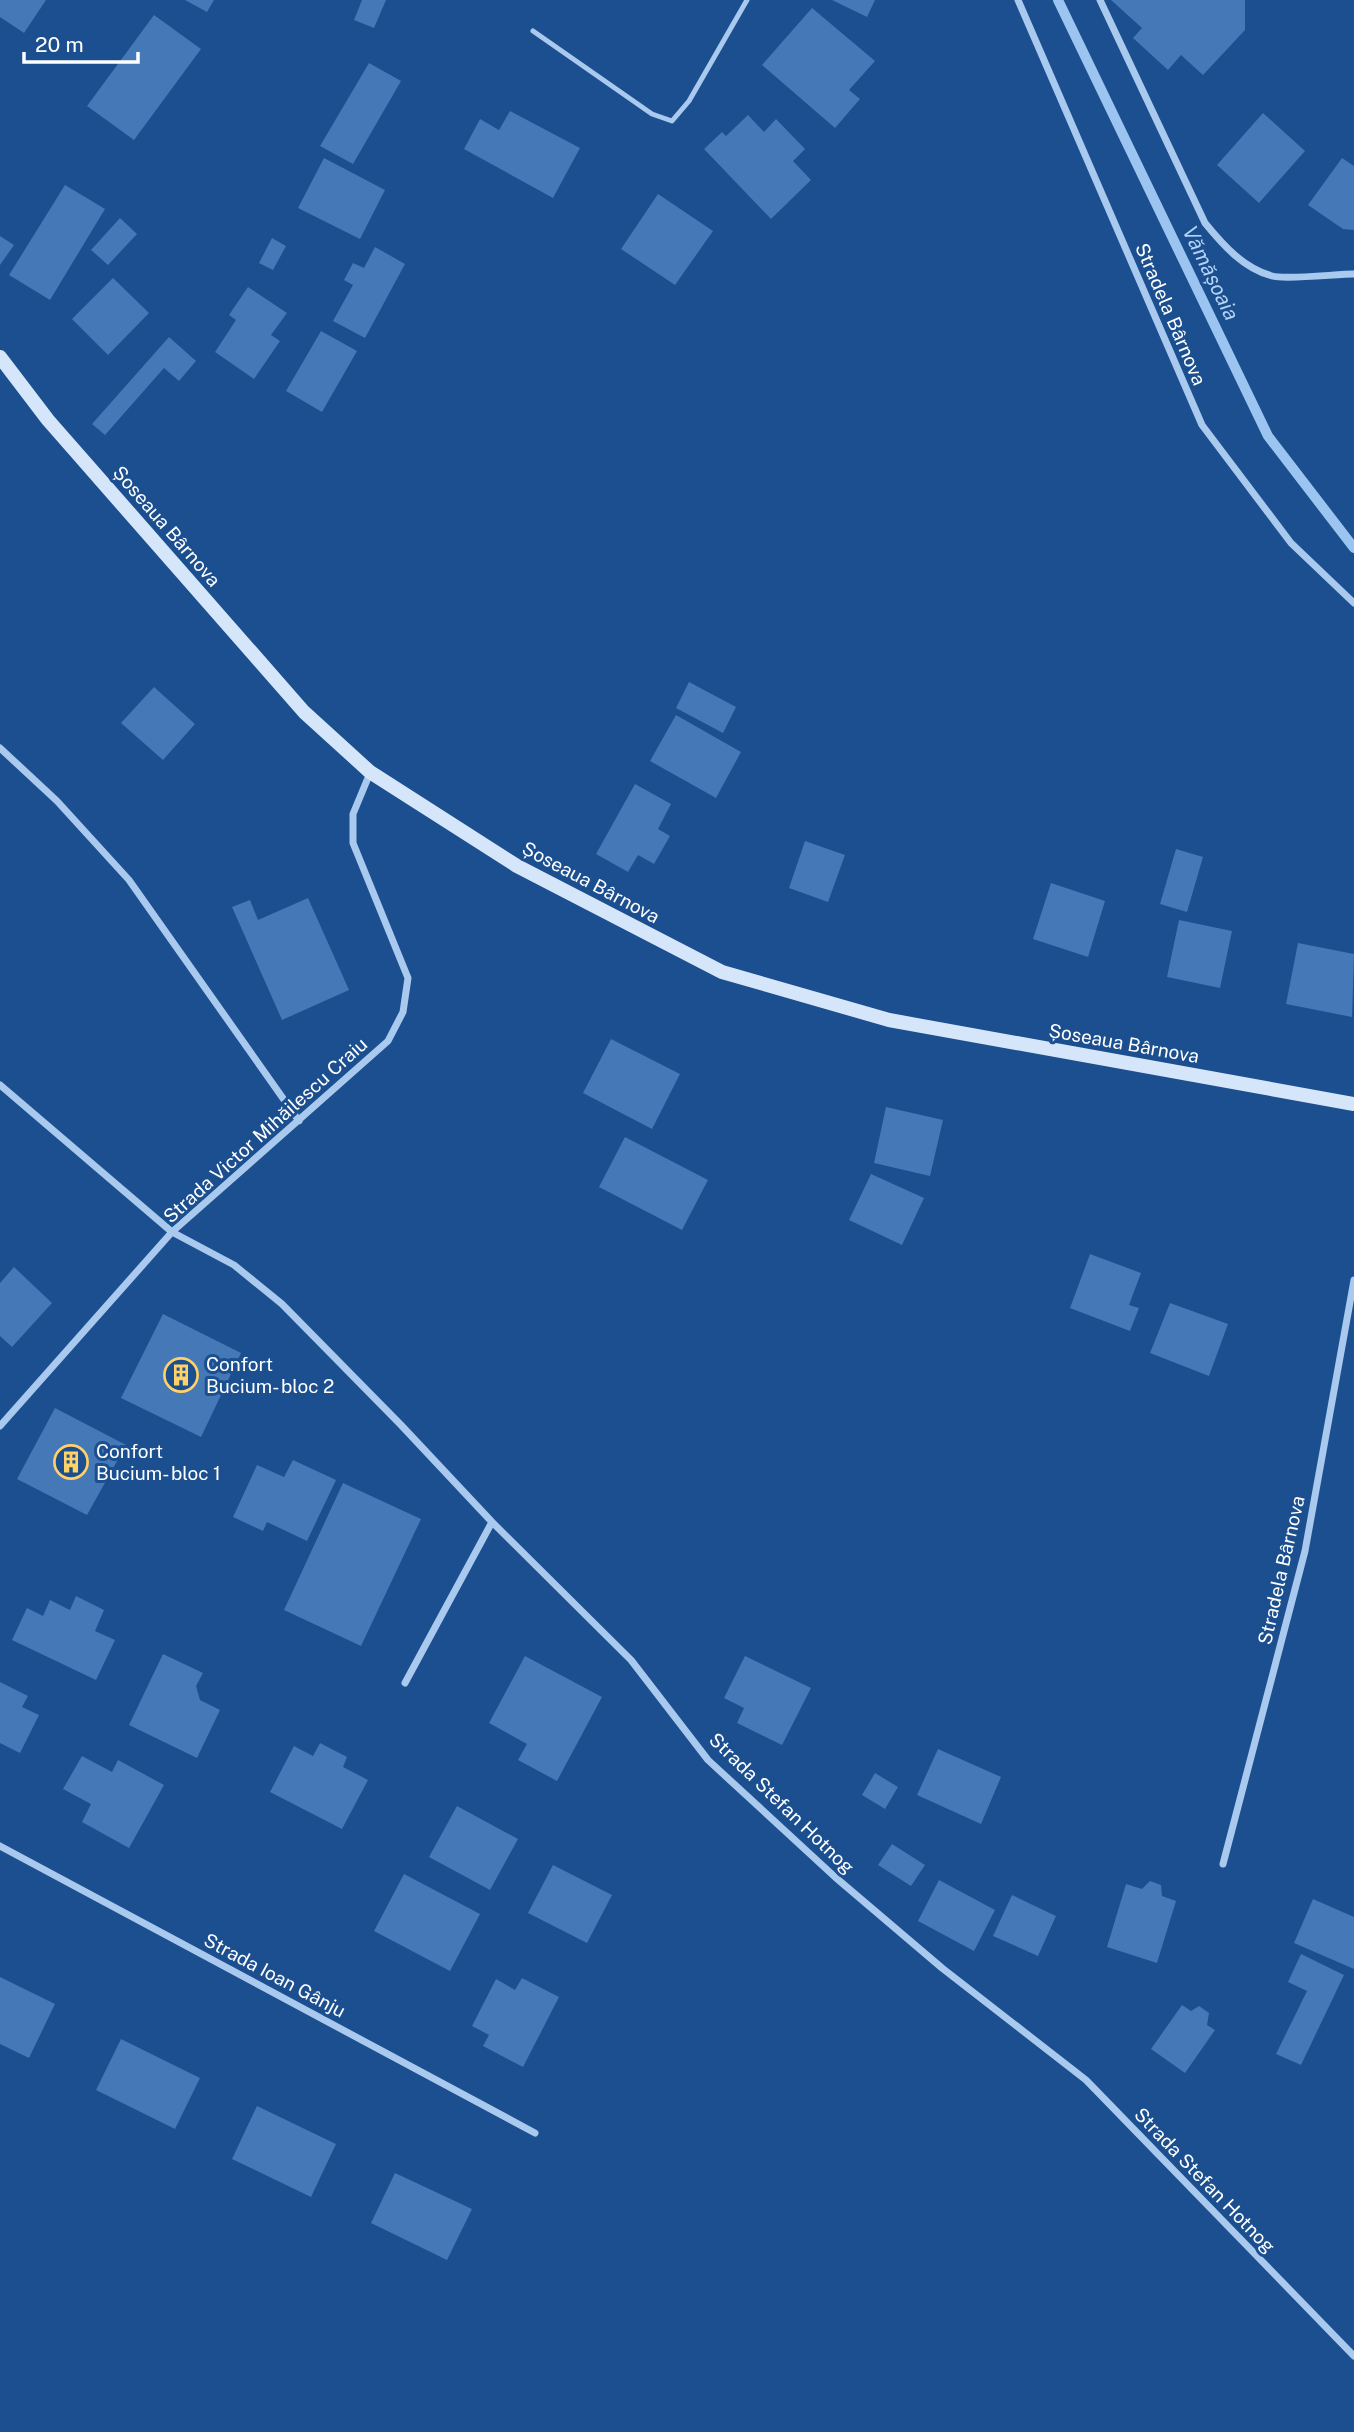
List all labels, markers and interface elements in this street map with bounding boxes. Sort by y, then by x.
scale bar [24,21,138,65]
text: 20 m [35,32,84,57]
water label: Vămășoaia [1177,222,1245,324]
street label: Stradela Bârnova [1131,240,1211,388]
street label: Șoseaua Bârnova [109,461,225,591]
street label: Șoseaua Bârnova [519,837,663,927]
street label: Șoseaua Bârnova [1047,1019,1201,1067]
street label: Strada Victor Mihăilescu Craiu [159,1033,371,1227]
place label: Confort Bucium- bloc 2 [206,1353,334,1397]
building icon: Confort Bucium- bloc 2 [162,1356,200,1394]
place label: Confort Bucium- bloc 1 [96,1440,221,1484]
building icon: Confort Bucium- bloc 1 [52,1443,90,1481]
street label: Stradela Bârnova [1253,1493,1309,1647]
street label: Strada Stefan Hotnog [705,1728,859,1878]
street label: Strada Ioan Gânju [200,1928,350,2022]
street label: Strada Stefan Hotnog [1130,2103,1280,2257]

